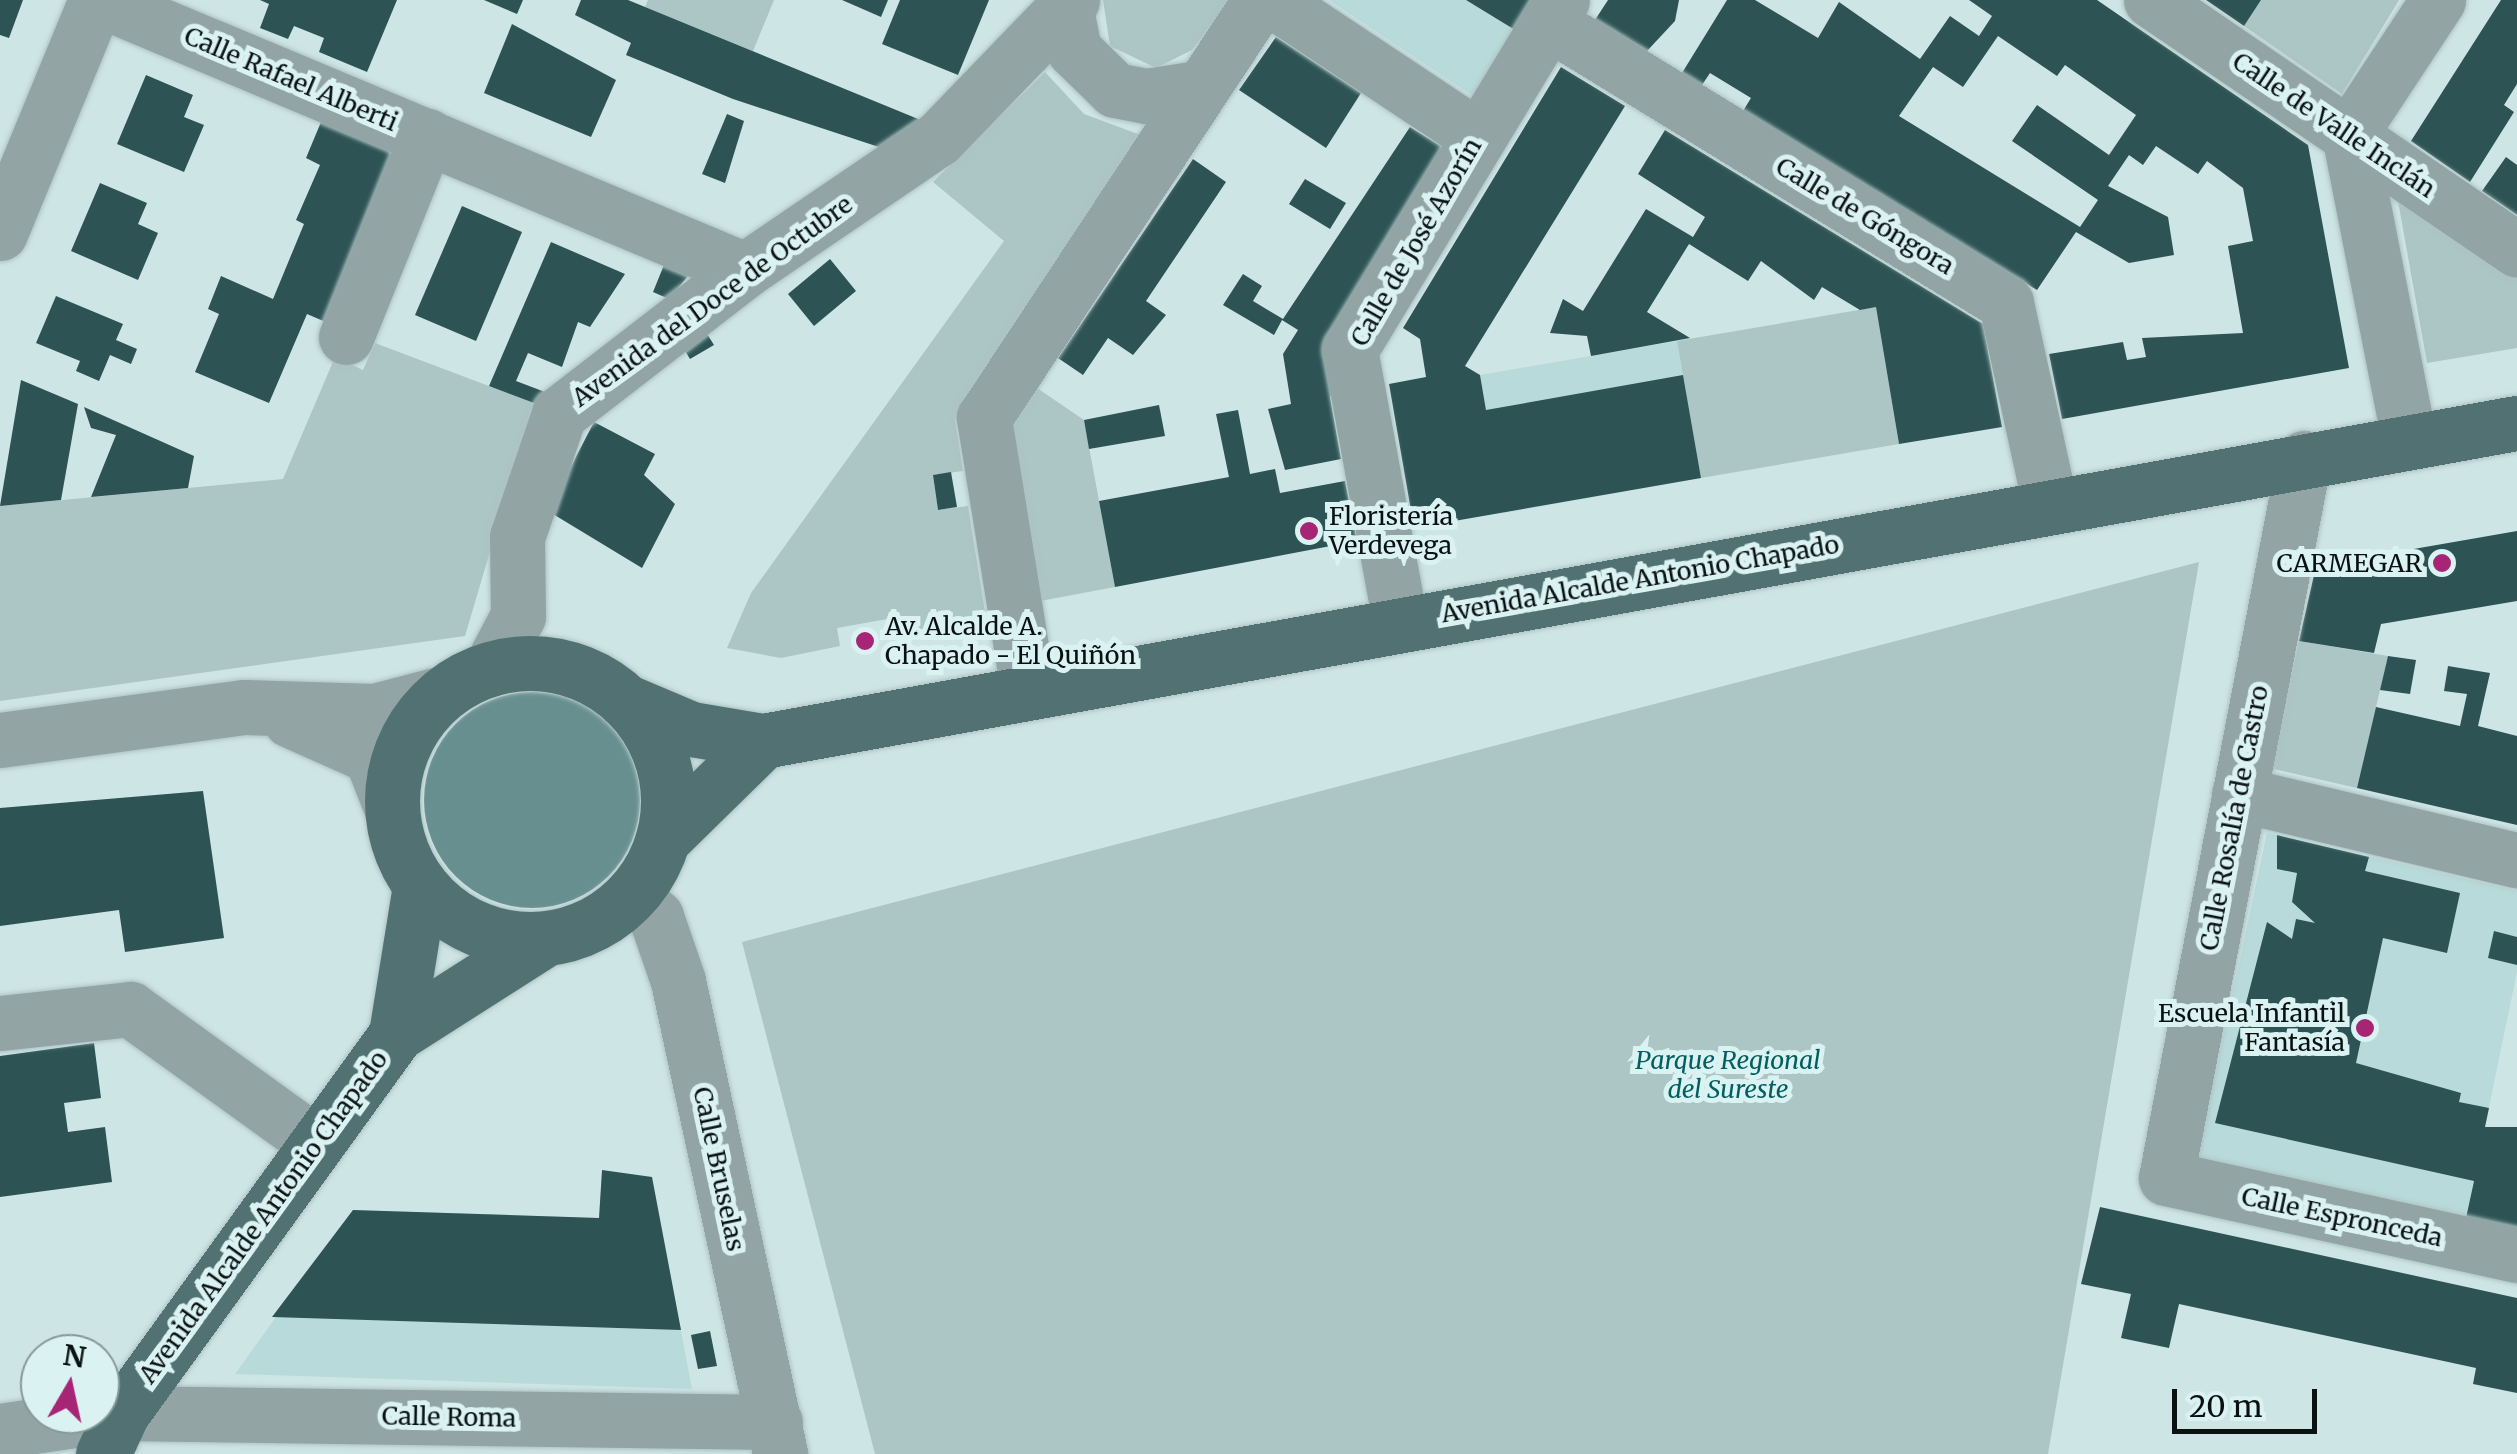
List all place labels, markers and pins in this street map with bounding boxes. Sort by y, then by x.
place label: Floristería Verdevega [1329,502,1453,561]
marker: Floristería Verdevega [1298,520,1320,542]
place label: CARMEGAR [2276,548,2422,578]
marker: CARMEGAR [2431,552,2453,574]
place label: Av. Alcalde A. Chapado - El Quiñón [885,612,1136,671]
marker: Av. Alcalde A. Chapado - El Quiñón [854,630,876,652]
place label: Escuela Infantil Fantasía [2158,999,2345,1058]
marker: Escuela Infantil Fantasía [2354,1017,2376,1039]

